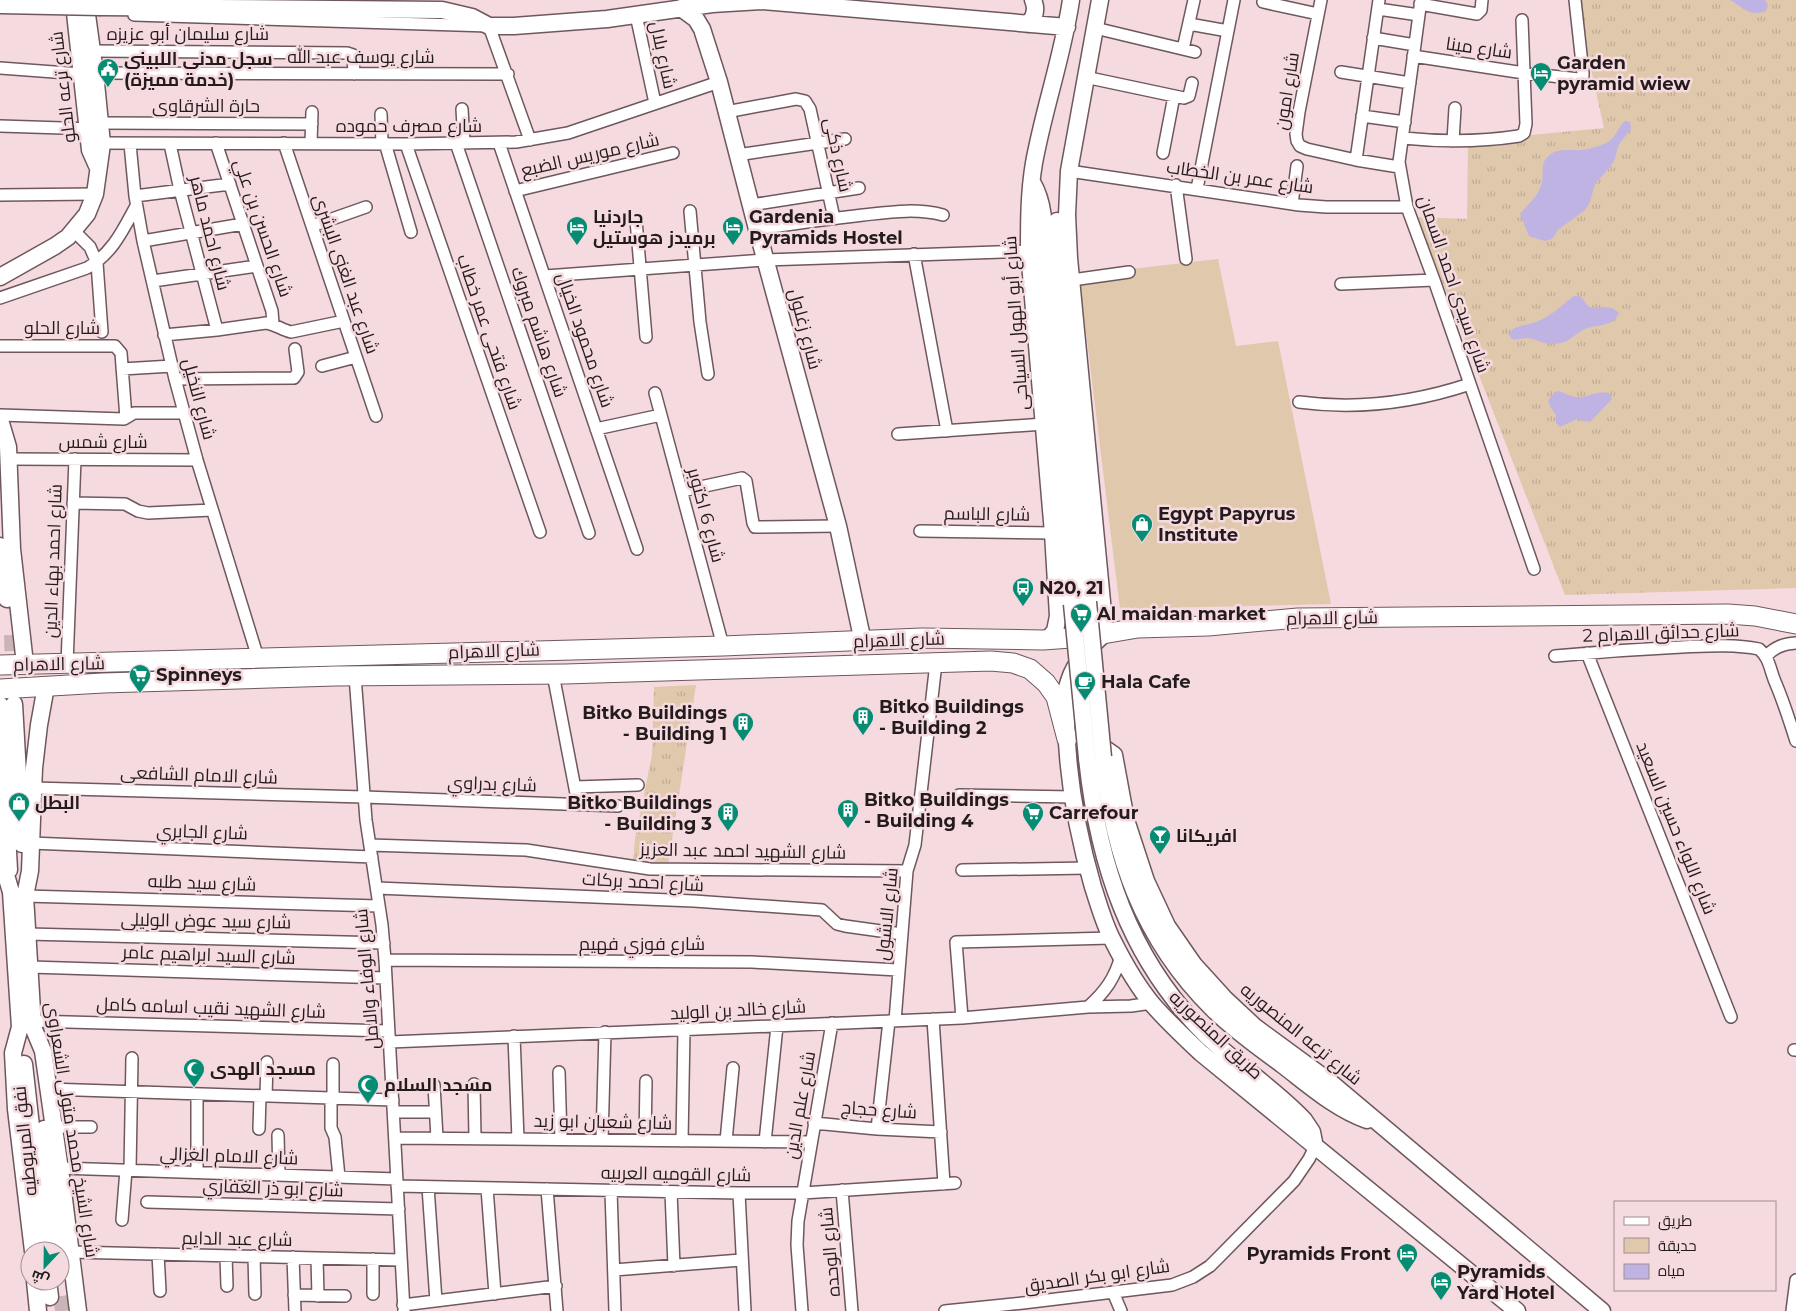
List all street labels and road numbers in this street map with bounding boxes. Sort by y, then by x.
street label: شارع بلال [644,19,681,91]
street label: شارع سليمان أبو عزيزه [107,23,269,46]
street label: شارع ترعه الحلو [45,30,82,144]
street label: شارع مينا [1444,32,1514,65]
street label: شارع يوسف عبد الله [287,45,435,69]
street label: شارع امون [1270,51,1305,132]
street label: حارة الشرقاوى [152,95,260,117]
street label: شارع مصرف حموده [336,115,482,138]
street label: شارع ذكى [818,116,857,194]
street label: شارع موريس الضبع [519,128,662,183]
street label: شارع الحسن بن علي [226,156,297,301]
street label: شارع عمر بن الخطاب [1165,156,1315,199]
street label: شارع احمد ماهر [184,172,235,293]
street label: شارع عبد الغنى البشرى [307,191,384,357]
street label: شارع سيدى احمد السمان [1412,192,1495,376]
street label: شارع أبو الهول السياحى [999,235,1034,411]
street label: شارع فتحى عمر خطاب [451,251,526,413]
street label: شارع هاشم مبروك [505,264,572,401]
street label: شارع محمود الخيال [551,270,618,411]
street label: شارع زغلول [783,286,826,372]
street label: شارع الحلو [24,317,100,340]
street label: شارع النخيل [177,356,220,442]
street label: شارع شمس [58,431,148,454]
street label: شارع 6 اكتوبر [682,464,729,565]
street label: شارع احمد بهاء الدين [39,484,68,638]
street label: شارع الباسم [943,502,1031,527]
street label: شارع الاهرام [1286,606,1378,631]
street label: شارع حدائق الاهرام 2 [1582,619,1740,648]
street label: شارع الاهرام [853,627,945,654]
street label: شارع الاهرام [448,638,540,665]
street label: شارع الاهرام [13,652,105,677]
street label: شارع اللواء حسين السعيد [1630,738,1721,918]
street label: شارع الامام الشافعى [120,761,278,790]
street label: شارع بدراوي [447,771,537,800]
street label: شارع الجابري [156,819,248,848]
street label: شارع الشهيد احمد عبد العزيز [639,838,846,865]
street label: شارع الاشول [871,866,904,962]
street label: شارع احمد بركات [582,868,704,897]
street label: شارع سيد طلبه [147,870,257,897]
street label: شارع الوفاء والامل [350,908,385,1050]
street label: شارع سيد عوض الوليلى [120,909,292,934]
street label: شارع فوزي فهيم [579,933,705,958]
street label: شارع السيد ابراهيم عامر [121,941,296,970]
street label: شارع ترعه المنصوريه [1235,978,1366,1091]
street label: طريق المنصوريه [1164,986,1267,1085]
street label: شارع الشهيد نقيب اسامه كامل [96,993,326,1024]
street label: شارع خالد بن الوليد [669,995,807,1026]
street label: شارع الشيخ محمد متولى الشعراوى [40,1001,103,1259]
street label: شارع علم الدين [780,1049,821,1161]
street label: نفق المريوطيه [8,1085,43,1197]
street label: شارع حجاج [840,1096,918,1125]
street label: شارع شعبان ابو زيد [533,1110,672,1135]
street label: شارع الامام الغزالي [159,1143,299,1172]
street label: شارع القوميه العربيه [601,1162,751,1187]
street label: شارع ابو ذر الغفاري [202,1175,344,1204]
street label: شارع الوحده [815,1206,846,1298]
street label: شارع عبد الدايم [181,1227,293,1252]
street label: شارع ابو بكر الصديق [1023,1255,1171,1298]

